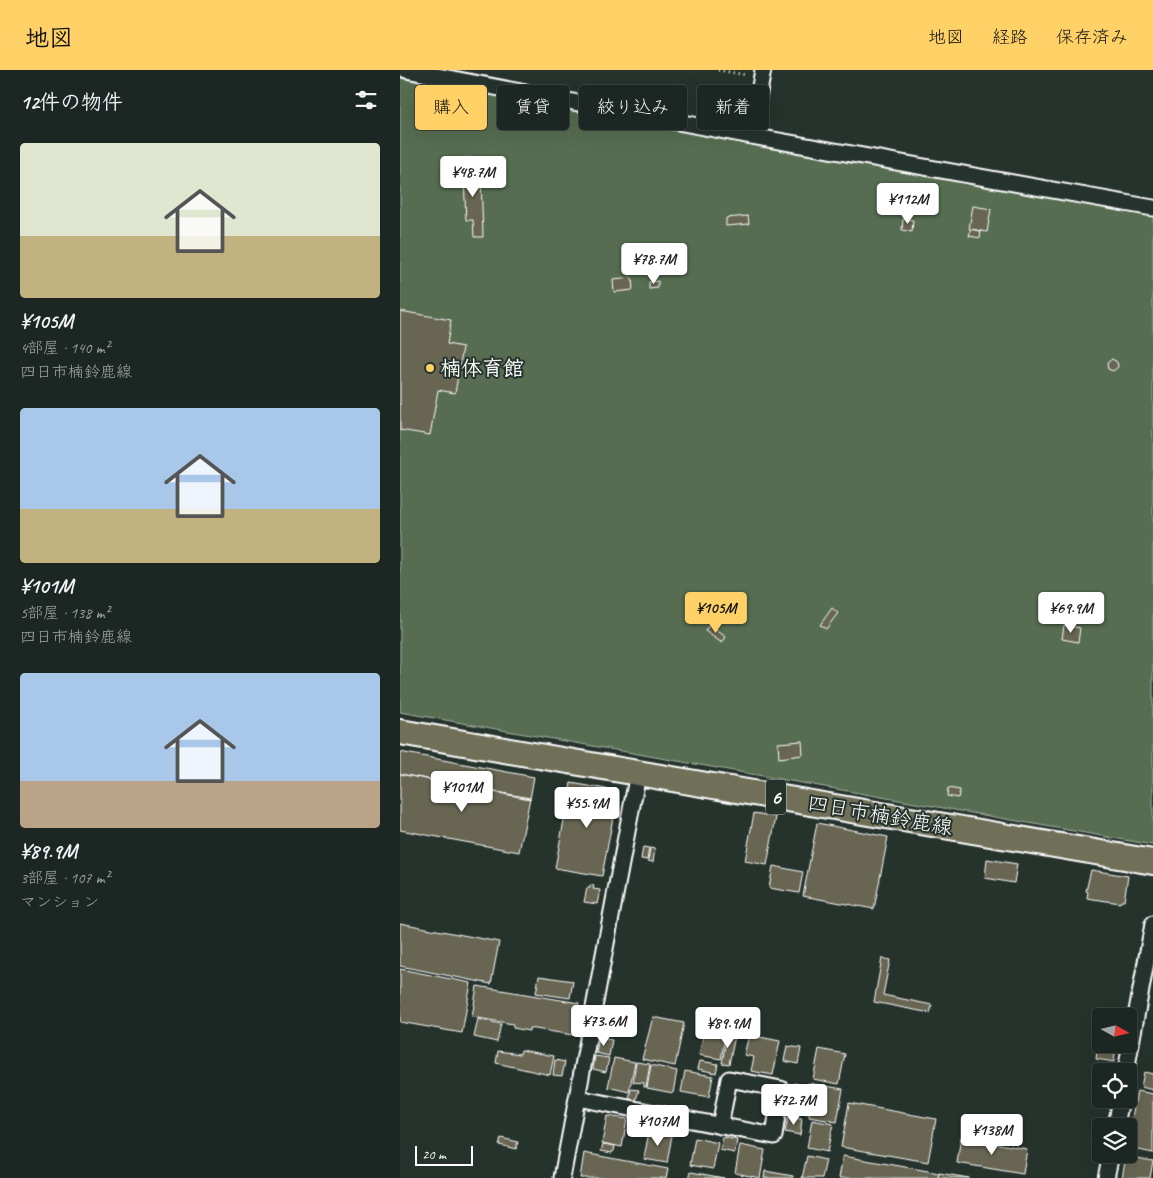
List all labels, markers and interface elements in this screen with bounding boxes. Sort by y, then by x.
text: 地図 [25,23,73,53]
text: 地図 [928,26,964,48]
text: 経路 [992,26,1028,48]
text: 保存済み [1056,26,1128,48]
chip: 購入 [415,85,487,130]
chip: 賃貸 [497,85,569,130]
chip: 絞り込み [579,85,687,130]
chip: 新着 [697,85,769,130]
icon: filters [352,86,380,114]
text: 12件の物件 [20,89,123,115]
pin: ¥48.7M [432,156,514,198]
text: ¥48.7M [451,162,495,182]
icon: home [155,176,245,266]
pin: ¥112M [873,182,943,225]
text: ¥112M [888,189,928,209]
pin: ¥78.7M [613,242,695,285]
text: ¥78.7M [632,249,676,269]
text: ¥105M [20,308,73,334]
text: 4部屋 · 140 m² [20,338,110,358]
place label: 楠体育館 [440,355,524,381]
text: 四日市楠鈴鹿線 [20,362,132,382]
marker: 楠体育館 [424,362,436,374]
icon: home [155,441,245,531]
text: ¥101M [20,573,73,599]
pin: ¥105M [681,592,751,634]
pin: ¥69.9M [1030,592,1112,634]
text: ¥105M [696,598,736,618]
text: ¥69.9M [1049,598,1093,618]
text: 5部屋 · 138 m² [20,603,110,623]
text: 四日市楠鈴鹿線 [20,627,132,647]
icon: home [155,706,245,796]
pin: ¥101M [427,770,497,813]
text: ¥101M [442,777,482,797]
road number: 6 [766,780,786,814]
pin: ¥55.9M [546,786,628,829]
street label: 四日市楠鈴鹿線 [805,789,955,841]
text: ¥55.9M [566,793,608,813]
text: ¥89.9M [20,838,77,864]
text: 3部屋 · 107 m² [20,868,110,888]
text: マンション [20,892,99,912]
pin: ¥73.6M [563,1004,645,1047]
pin: ¥89.9M [687,1006,769,1049]
north arrow [1092,1008,1138,1052]
map controls [1092,1008,1137,1163]
text: ¥73.6M [582,1011,626,1031]
text: ¥89.9M [706,1013,750,1033]
button: locate [1092,1063,1137,1108]
pin: ¥72.7M [753,1084,835,1126]
text: ¥72.7M [772,1090,816,1110]
pin: ¥107M [623,1104,693,1147]
text: ¥107M [638,1111,678,1131]
pin: ¥138M [957,1114,1027,1156]
button: layers [1092,1118,1137,1163]
text: ¥138M [972,1120,1012,1140]
scale bar [415,1143,472,1166]
text: 20 m [422,1146,446,1163]

